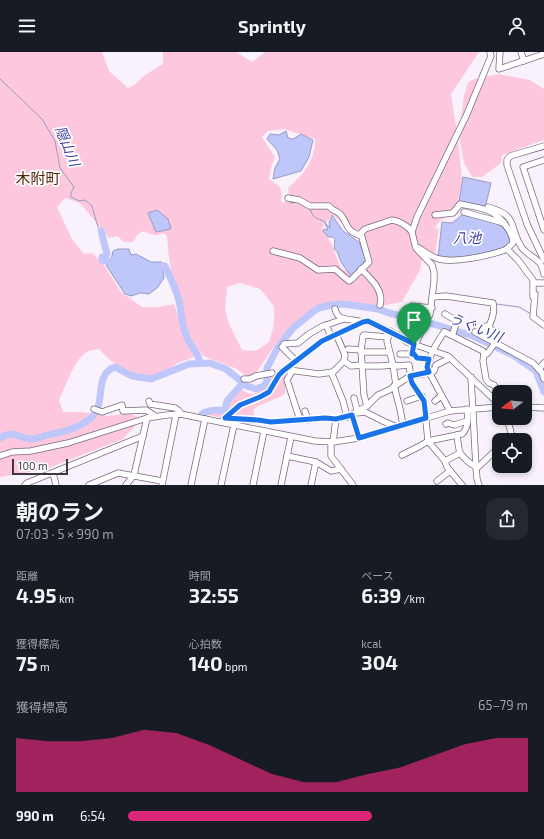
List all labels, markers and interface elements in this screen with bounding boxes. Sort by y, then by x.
icon: menu [16,15,38,37]
text: Sprintly [238,15,306,37]
icon: person [506,15,528,37]
water label: 隠山川 [52,123,84,171]
district label: 木附町 [15,169,61,187]
water label: 八池 [453,229,483,246]
pin [397,303,431,344]
icon: arrive [403,309,425,331]
water label: うぐい川 [447,309,507,346]
north arrow [492,385,532,425]
map controls [492,385,532,473]
button: locate [492,433,532,473]
scale bar [12,457,68,476]
text: 100 m [18,459,48,472]
text: 朝のラン [16,498,104,524]
button: share [486,498,528,540]
text: 07:03 · 5 × 990 m [16,526,114,542]
text: 距離 [16,569,38,582]
text: 時間 [189,569,211,582]
text: ペース [361,569,394,582]
text: 4.95 [16,583,56,607]
text: 32:55 [189,583,239,607]
text: 6:39 [361,583,401,607]
text: km [56,592,74,605]
text: /km [401,592,425,605]
text: 獲得標高 [16,637,60,650]
text: 心拍数 [189,637,222,650]
text: kcal [361,637,381,650]
text: 304 [361,650,398,674]
text: 75 [16,651,38,675]
text: 140 [189,651,223,675]
text: m [38,660,50,673]
text: bpm [223,660,247,673]
text: 65–79 m [478,697,528,713]
text: 獲得標高 [16,699,68,715]
text: 990 m [16,808,54,824]
text: 6:54 [80,808,105,824]

